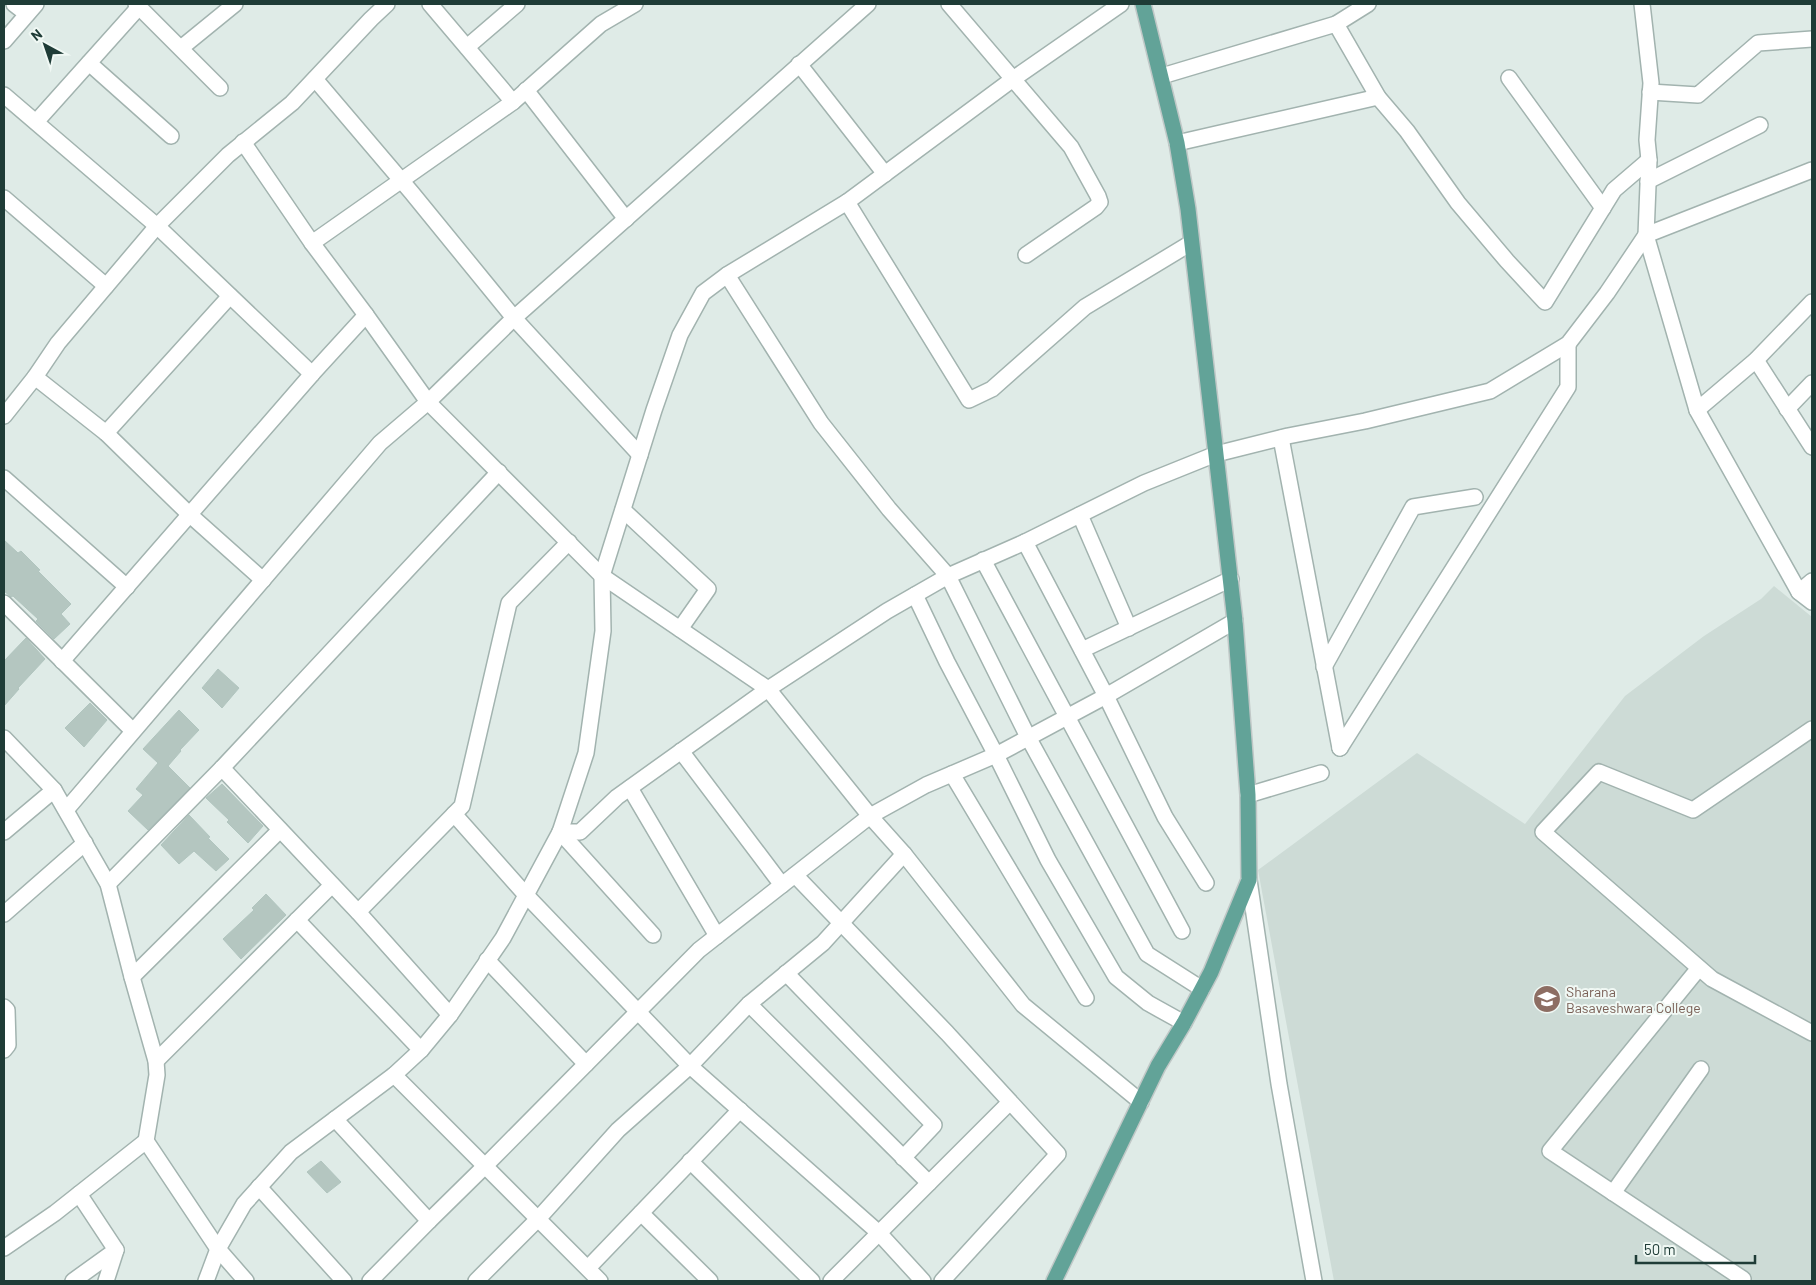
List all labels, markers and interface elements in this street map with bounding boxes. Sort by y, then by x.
north arrow [20,20,70,70]
text: N [27,25,45,44]
place label: Sharana Basaveshwara College [1566,983,1701,1016]
school or university icon: Sharana Basaveshwara College [1532,984,1562,1014]
scale bar [1636,1232,1755,1264]
text: 50 m [1644,1240,1676,1258]

